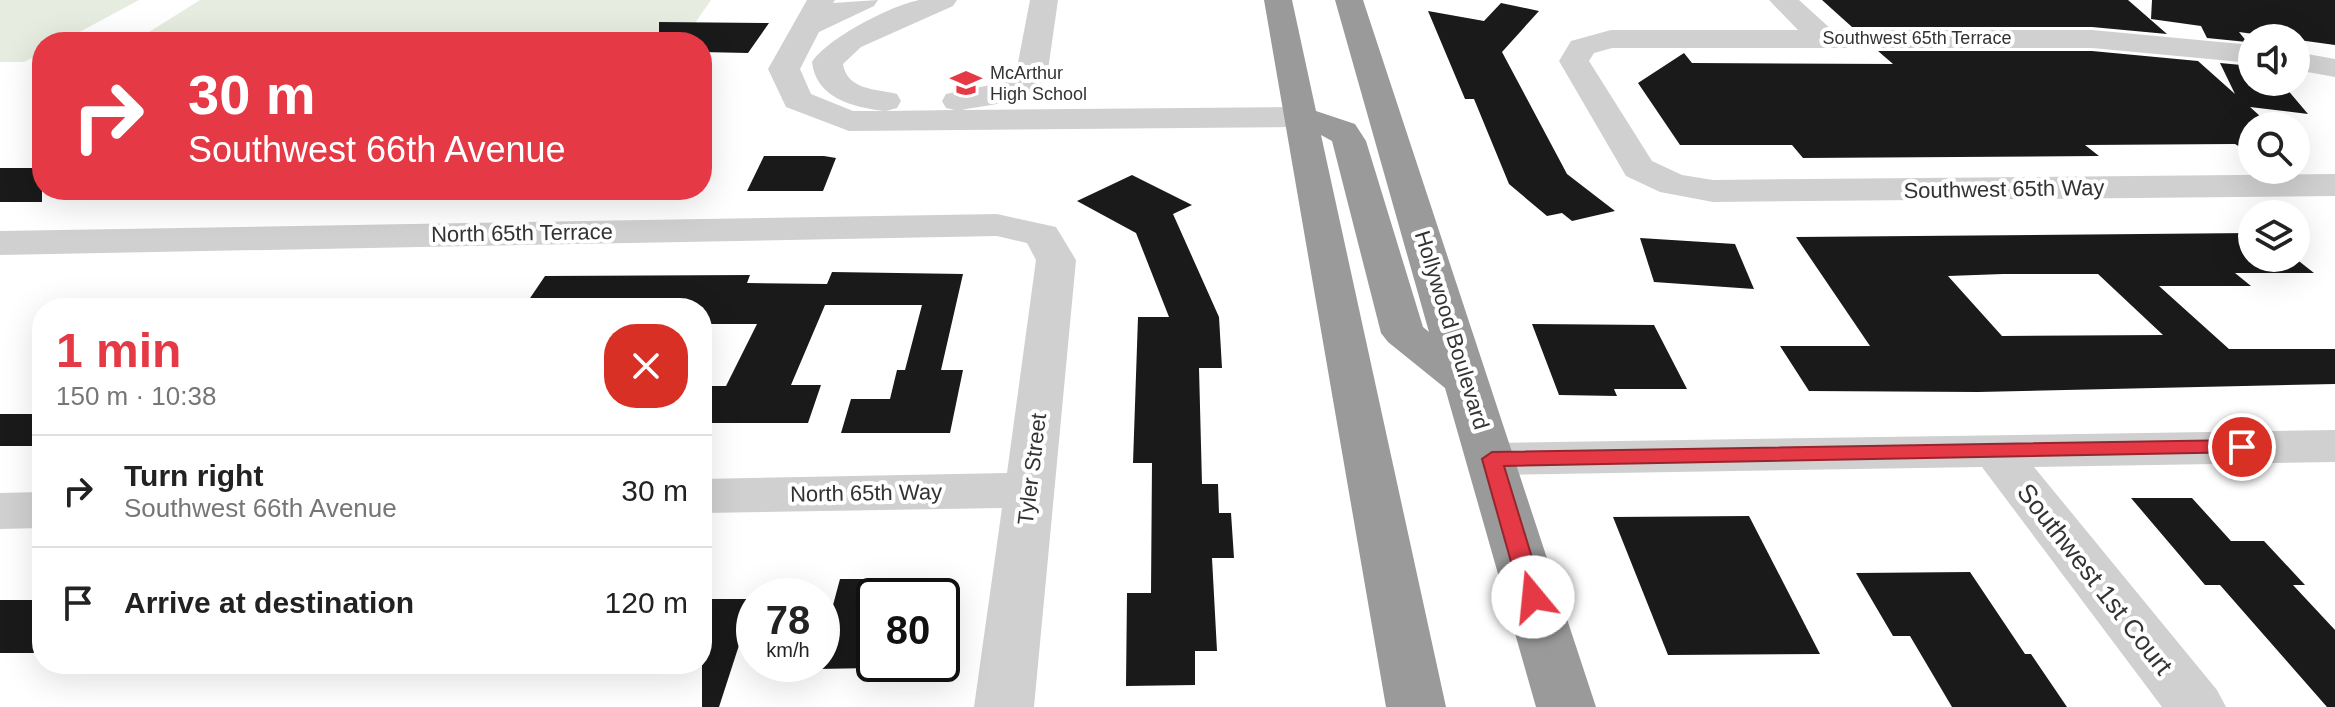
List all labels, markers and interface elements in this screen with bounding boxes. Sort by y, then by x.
map controls [2238,24,2310,272]
button: sound [2238,24,2310,96]
street label: Southwest 65th Terrace [1823,28,2011,48]
text: 30 m [188,63,316,126]
place label: McArthur High School [990,63,1087,104]
icon: right [56,64,160,168]
school or university icon: McArthur High School [949,66,983,100]
button: search [2238,112,2310,184]
text: Southwest 66th Avenue [188,129,566,170]
street label: Southwest 65th Way [1903,175,2105,203]
button: layers [2238,200,2310,272]
street label: North 65th Terrace [431,219,613,247]
street label: Hollywood Boulevard [1410,228,1494,432]
text: 1 min [56,324,181,377]
button: close [604,324,688,408]
text: 150 m · 10:38 [56,381,216,411]
street label: Tyler Street [1013,412,1051,526]
pin [2208,413,2276,481]
icon: arrive [2220,425,2264,469]
text: Turn right [124,459,263,492]
icon: right [56,469,100,513]
text: 30 m [621,474,688,507]
street label: Southwest 1st Court [2011,478,2179,681]
street label: North 65th Way [790,479,942,507]
text: Southwest 66th Avenue [124,493,397,523]
position arrow [1491,555,1575,639]
speed limit sign: 80 [856,578,960,682]
icon: arrive [56,581,100,625]
text: Arrive at destination [124,586,414,619]
text: 120 m [605,586,688,619]
text: 78 [766,598,810,642]
text: km/h [766,639,810,661]

